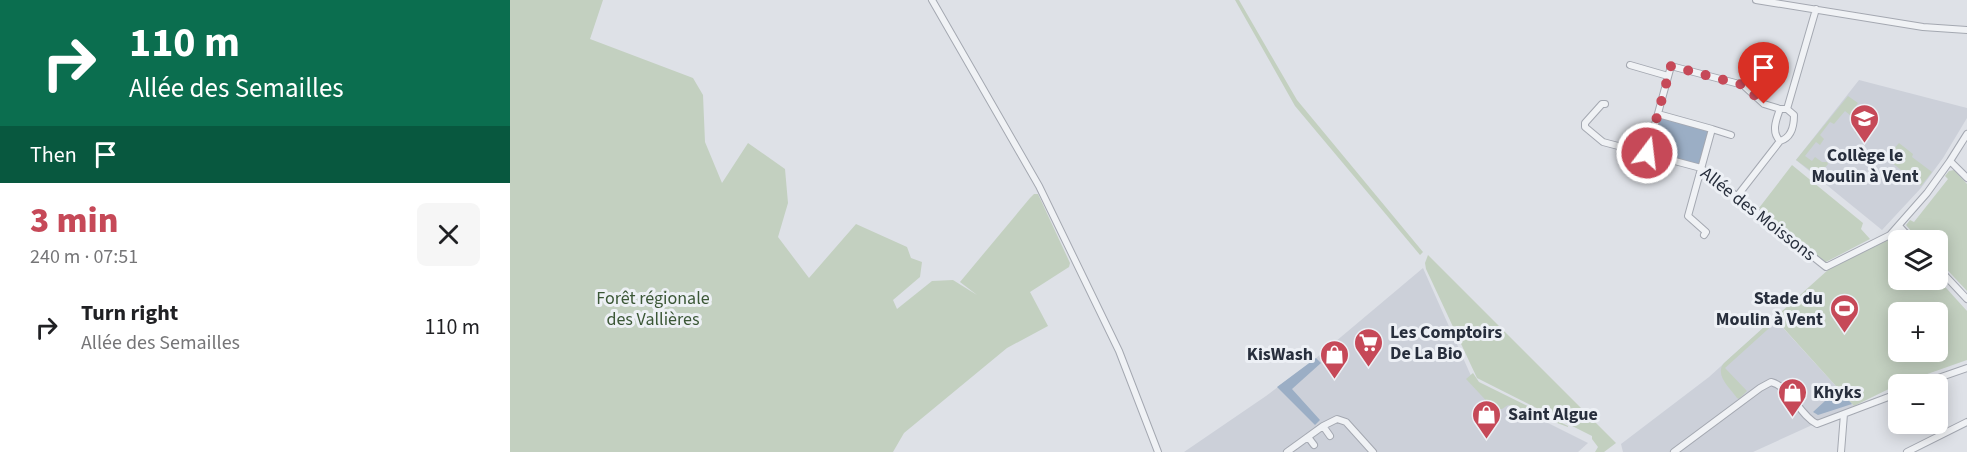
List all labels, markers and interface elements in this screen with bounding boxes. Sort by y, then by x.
text: 110 m [129,13,240,73]
icon: right [30,24,108,102]
pin [1738,42,1789,104]
icon: arrive [1747,51,1780,84]
text: Allée des Semailles [129,69,344,108]
school or university icon: Collège le Moulin à Vent [1849,102,1881,144]
position arrow [1615,121,1679,185]
icon: arrive [89,138,122,171]
text: Then [30,139,77,171]
place label: Collège le Moulin à Vent [1811,143,1919,189]
street label: Allée des Moissons [1695,161,1821,267]
text: 3 min [30,195,118,246]
button: close [417,203,480,266]
map controls [1888,230,1948,434]
button: layers [1888,230,1948,290]
text: 240 m · 07:51 [30,243,138,271]
park label: Forêt régionale des Vallières [596,286,710,332]
place label: Stade du Moulin à Vent [1716,286,1823,332]
sports icon: Stade du Moulin à Vent [1828,292,1860,334]
text: Turn right [81,297,178,329]
button: + [1888,302,1948,362]
icon: right [30,311,63,344]
text: 110 m [425,311,480,343]
place label: Les Comptoirs De La Bio [1390,320,1502,366]
supermarket icon: Les Comptoirs De La Bio [1353,326,1385,368]
text: Allée des Semailles [81,329,240,357]
shop icon: KisWash [1318,338,1350,380]
place label: KisWash [1247,342,1313,367]
button: − [1888,374,1948,434]
shop icon: Khyks [1776,376,1808,418]
place label: Khyks [1813,380,1862,405]
shop icon: Saint Algue [1471,398,1503,440]
place label: Saint Algue [1508,402,1598,427]

